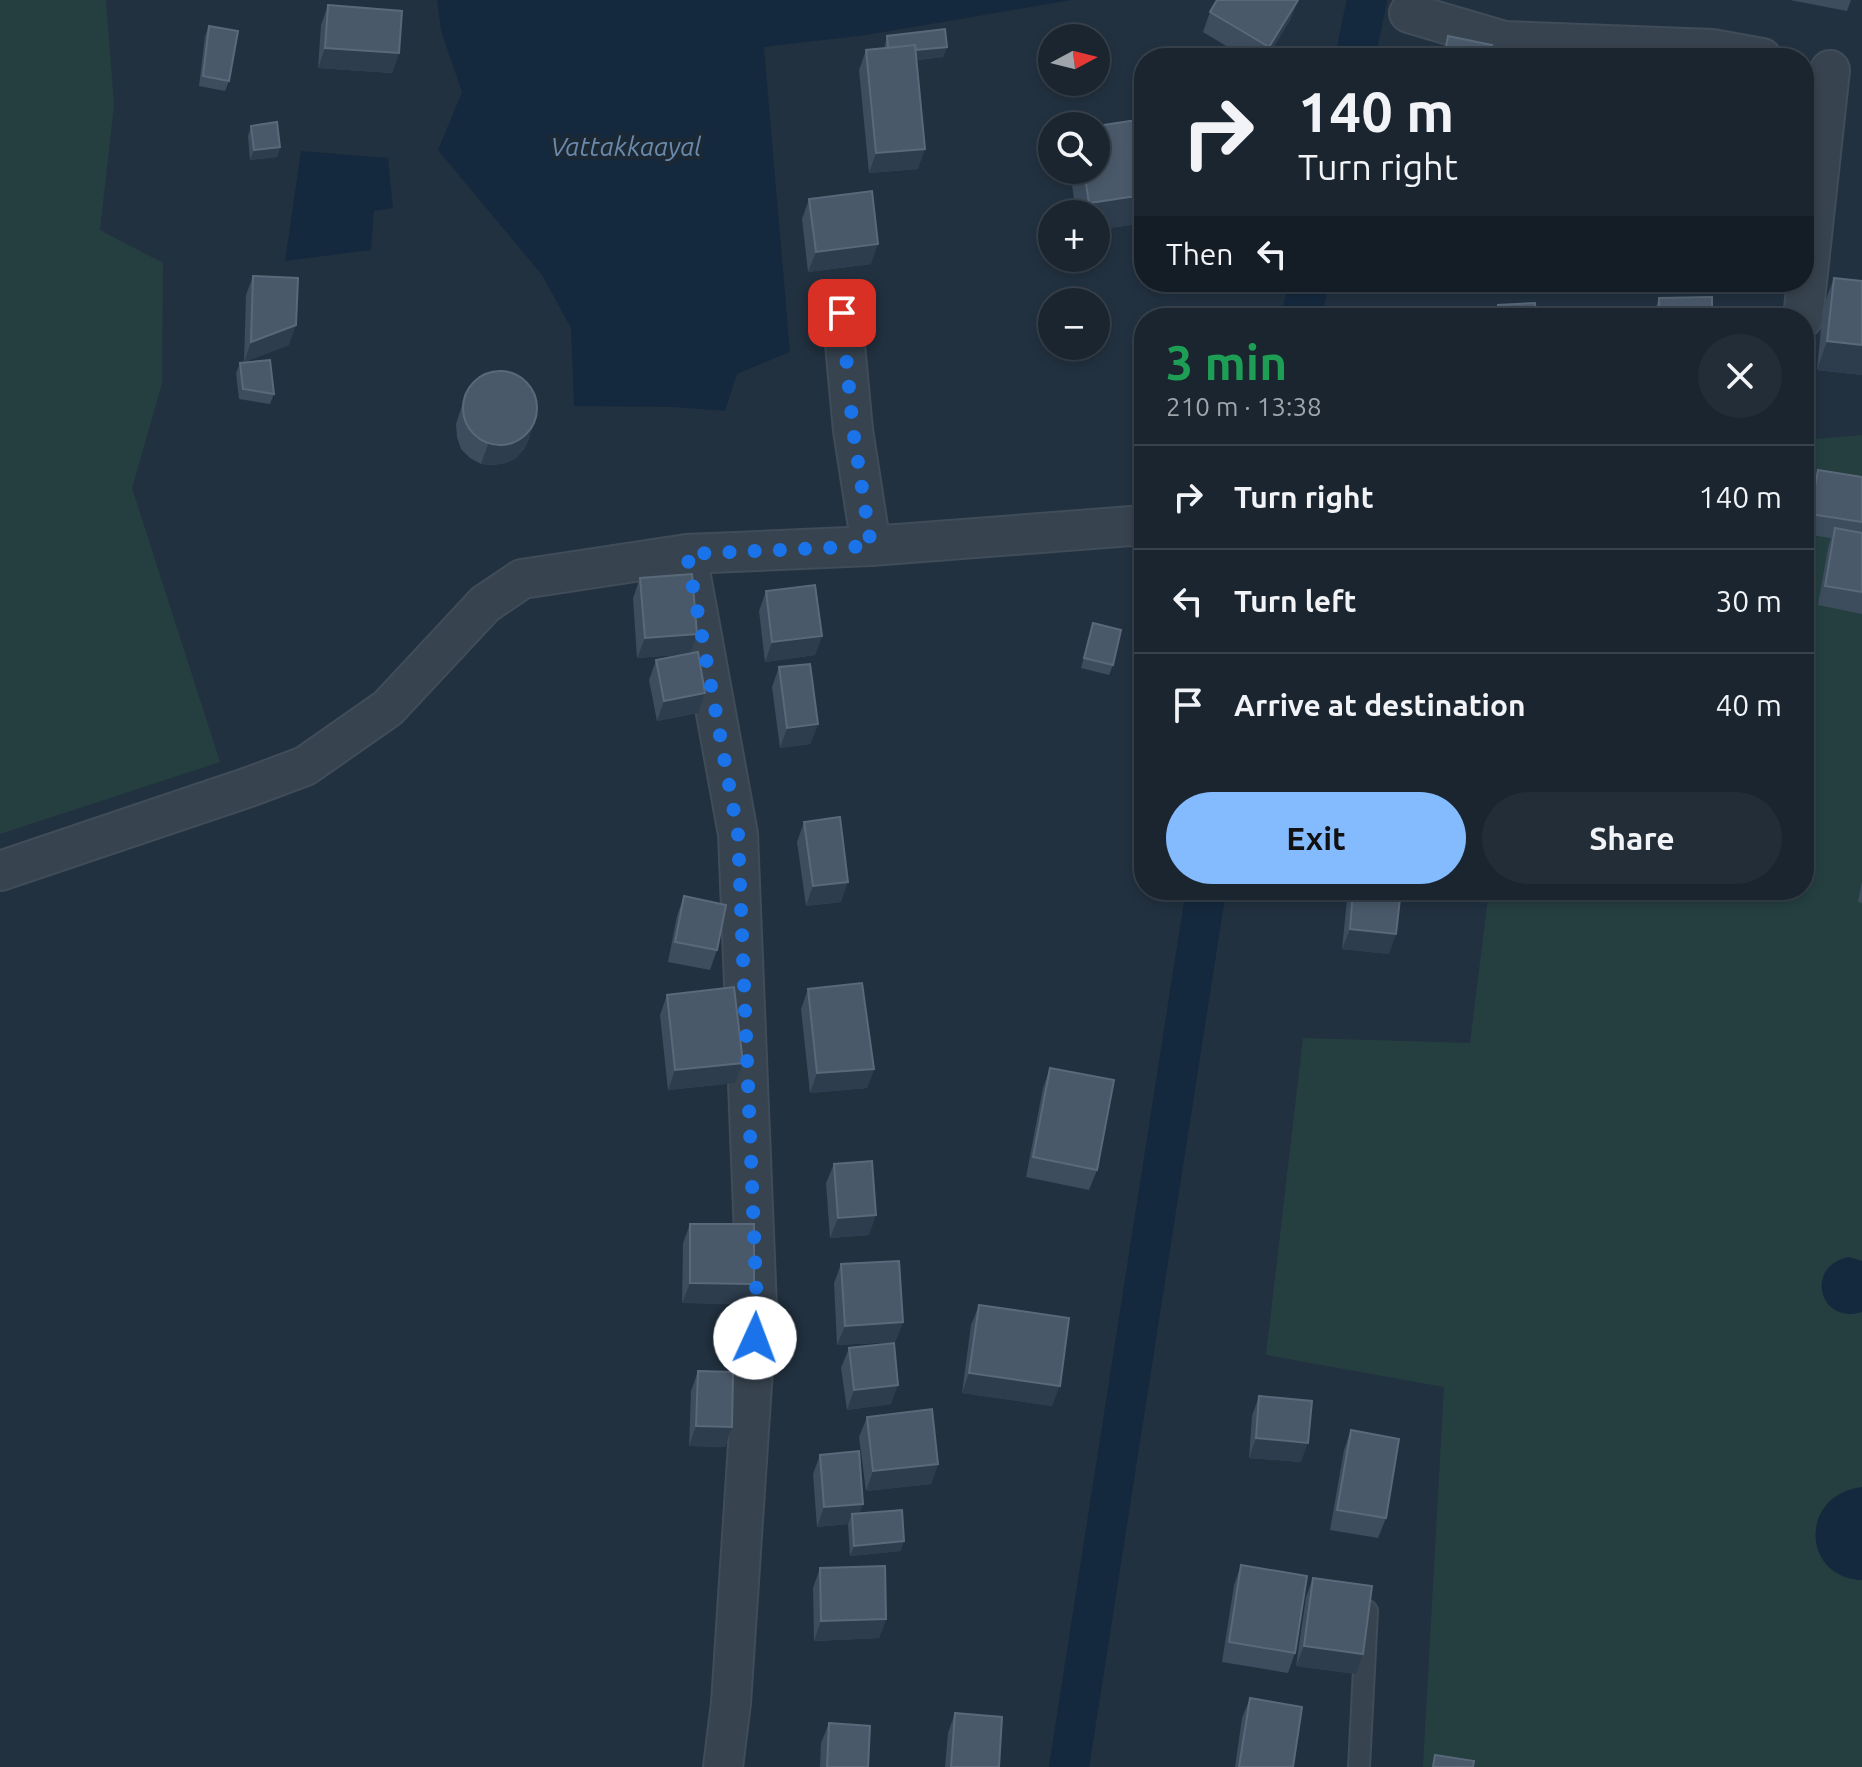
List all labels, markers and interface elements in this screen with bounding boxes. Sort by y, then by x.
north arrow [1038,24,1110,96]
map controls [1038,24,1110,360]
icon: right [1166,80,1270,184]
text: 140 m [1298,80,1454,143]
button: search [1038,112,1110,184]
water label: Vattakkaayal [550,132,702,161]
text: Turn right [1298,146,1458,187]
button: + [1038,200,1110,272]
icon: left [1250,232,1294,276]
text: Then [1166,237,1234,271]
pin [808,279,876,347]
button: − [1038,288,1110,360]
icon: arrive [820,291,864,335]
button: close [1698,334,1782,418]
text: 3 min [1166,335,1287,389]
text: 210 m · 13:38 [1166,392,1322,421]
icon: right [1166,475,1210,519]
text: Turn right [1234,480,1374,514]
text: 140 m [1698,480,1782,514]
icon: left [1166,579,1210,623]
text: Turn left [1234,584,1356,618]
text: 30 m [1715,584,1782,618]
icon: arrive [1166,683,1210,727]
text: Arrive at destination [1234,688,1526,722]
text: 40 m [1715,688,1782,722]
button: Exit [1166,792,1466,884]
button: Share [1482,792,1782,884]
position arrow [713,1296,797,1380]

